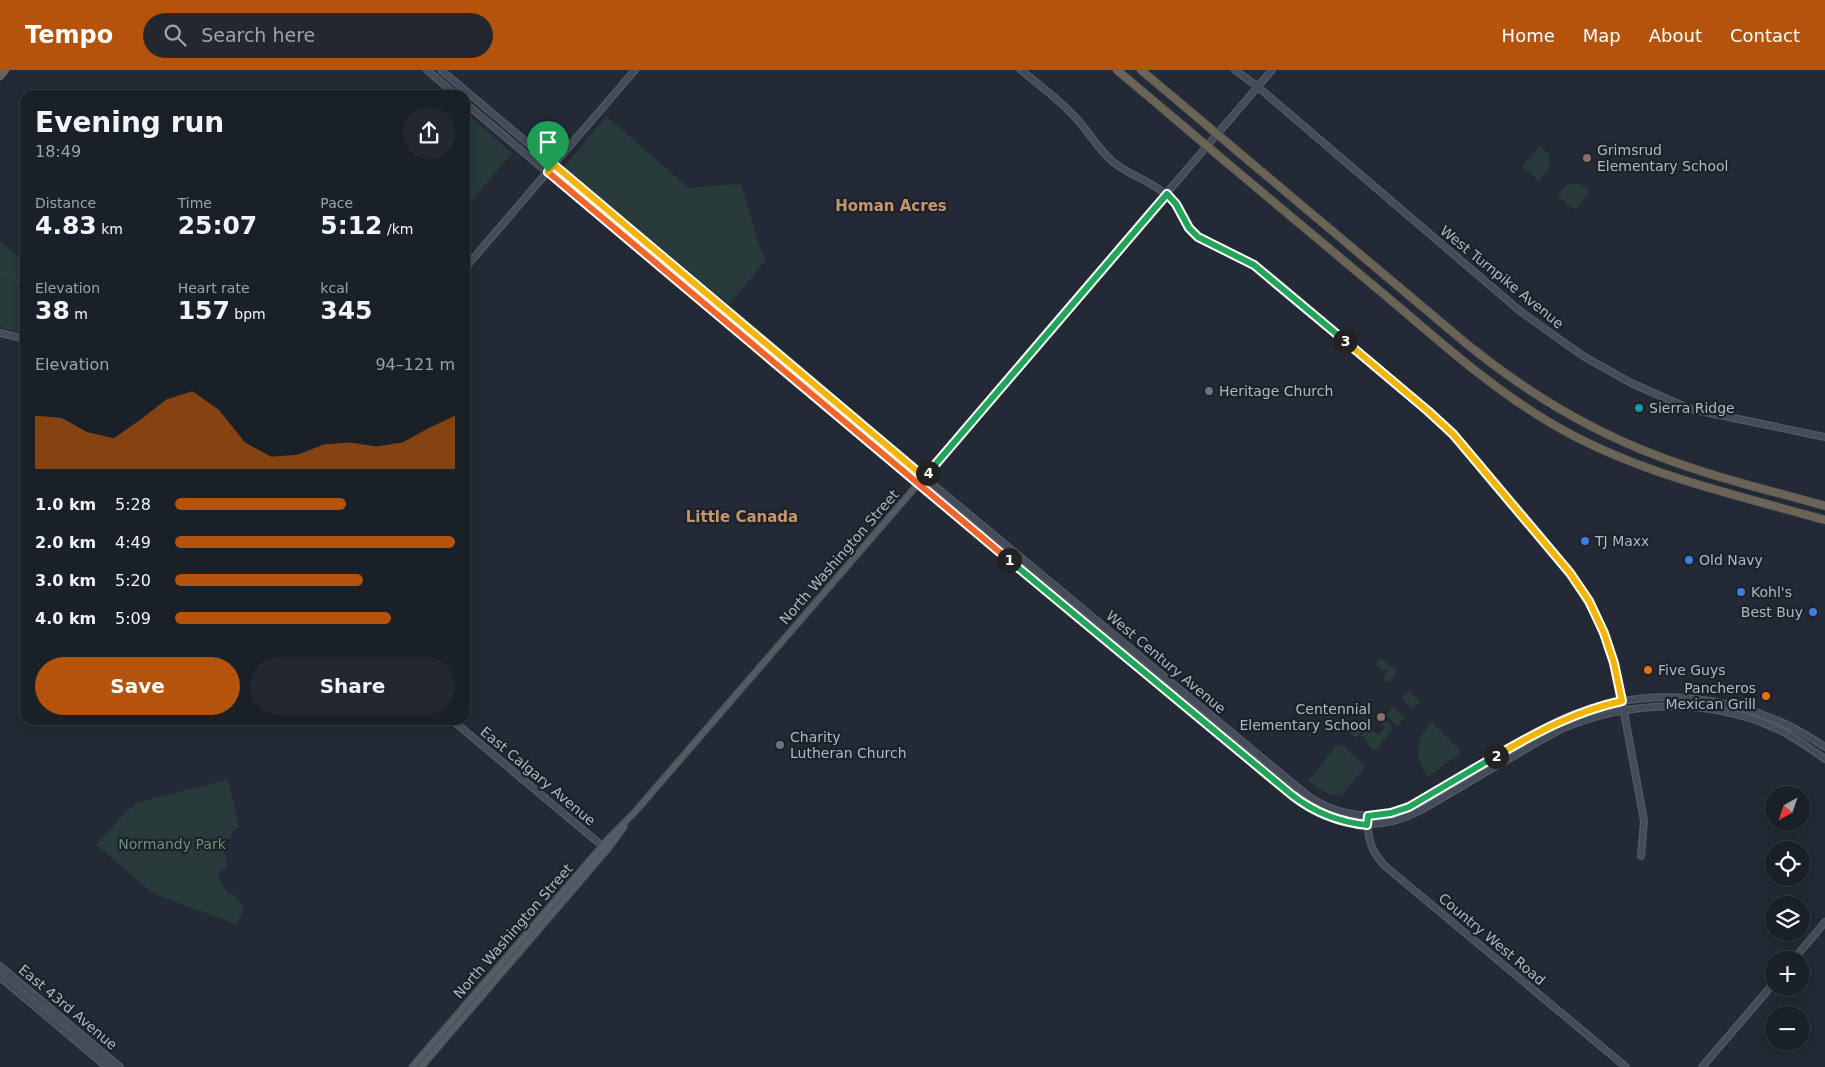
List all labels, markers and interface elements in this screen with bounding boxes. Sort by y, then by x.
search box [143,13,493,58]
text: Tempo [25,21,113,49]
icon: search [161,21,189,49]
text: Search here [201,24,315,46]
text: Home [1502,25,1555,46]
text: Map [1583,25,1621,46]
text: About [1649,25,1702,46]
text: Contact [1730,25,1800,46]
text: Evening run [35,106,224,139]
button: share [403,107,455,159]
pin [527,121,569,172]
icon: arrive [534,128,562,156]
text: 18:49 [35,142,81,161]
place label: Grimsrud Elementary School [1597,142,1729,174]
marker: Grimsrud Elementary School [1581,152,1593,164]
text: Distance [35,195,96,211]
text: Time [178,195,212,211]
text: Pace [320,195,353,211]
district label: Homan Acres [835,197,947,215]
text: 4.83 [35,211,97,240]
text: 25:07 [178,211,257,240]
text: 5:12 [320,211,383,240]
text: km [97,221,123,237]
text: /km [383,221,413,237]
street label: West Turnpike Avenue [1437,222,1567,332]
text: Elevation [35,280,100,296]
text: Heart rate [178,280,250,296]
text: kcal [320,280,349,296]
text: 38 [35,296,70,325]
text: 157 [178,296,230,325]
text: 345 [320,296,373,325]
text: m [70,306,88,322]
text: bpm [230,306,266,322]
pin: 3 [1332,328,1358,354]
text: 3 [1341,333,1350,349]
text: Elevation [35,355,109,374]
text: 94–121 m [375,355,455,374]
place label: Heritage Church [1219,383,1333,399]
marker: Heritage Church [1203,385,1215,397]
place label: Sierra Ridge [1649,400,1735,416]
marker: Sierra Ridge [1633,402,1645,414]
pin: 4 [916,460,940,486]
text: 4 [924,465,933,481]
street label: North Washington Street [776,486,902,627]
text: 1.0 km [35,495,96,514]
text: 5:28 [115,495,151,514]
district label: Little Canada [686,508,798,526]
text: 2.0 km [35,533,96,552]
text: 4:49 [115,533,151,552]
place label: TJ Maxx [1594,533,1649,549]
marker: TJ Maxx [1579,535,1591,547]
pin: 1 [996,548,1022,572]
text: 1 [1005,552,1014,568]
place label: Old Navy [1699,552,1763,568]
marker: Old Navy [1683,554,1695,566]
text: 3.0 km [35,571,96,590]
text: 5:20 [115,571,151,590]
place label: Kohl's [1751,584,1792,600]
marker: Kohl's [1735,586,1747,598]
place label: Best Buy [1741,604,1803,620]
marker: Best Buy [1807,606,1819,618]
street label: West Century Avenue [1103,607,1229,717]
text: 4.0 km [35,609,96,628]
text: 5:09 [115,609,151,628]
button: Save [35,657,240,715]
button: Share [250,657,455,715]
place label: Five Guys [1658,662,1726,678]
marker: Five Guys [1642,664,1654,676]
place label: Pancheros Mexican Grill [1666,680,1756,712]
marker: Pancheros Mexican Grill [1760,690,1772,702]
place label: Centennial Elementary School [1239,701,1371,733]
marker: Centennial Elementary School [1375,711,1387,723]
street label: East Calgary Avenue [477,723,599,829]
place label: Charity Lutheran Church [790,729,907,761]
marker: Charity Lutheran Church [774,739,786,751]
pin: 2 [1484,744,1508,768]
text: 2 [1492,748,1501,764]
north arrow [1765,786,1810,831]
map controls [1765,786,1810,1051]
park label: Normandy Park [118,836,227,852]
button: locate [1765,841,1810,886]
street label: North Washington Street [450,860,576,1001]
street label: Country West Road [1436,890,1548,988]
button: layers [1765,896,1810,941]
button: + [1765,951,1810,996]
street label: East 43rd Avenue [16,961,120,1053]
button: − [1765,1006,1810,1051]

